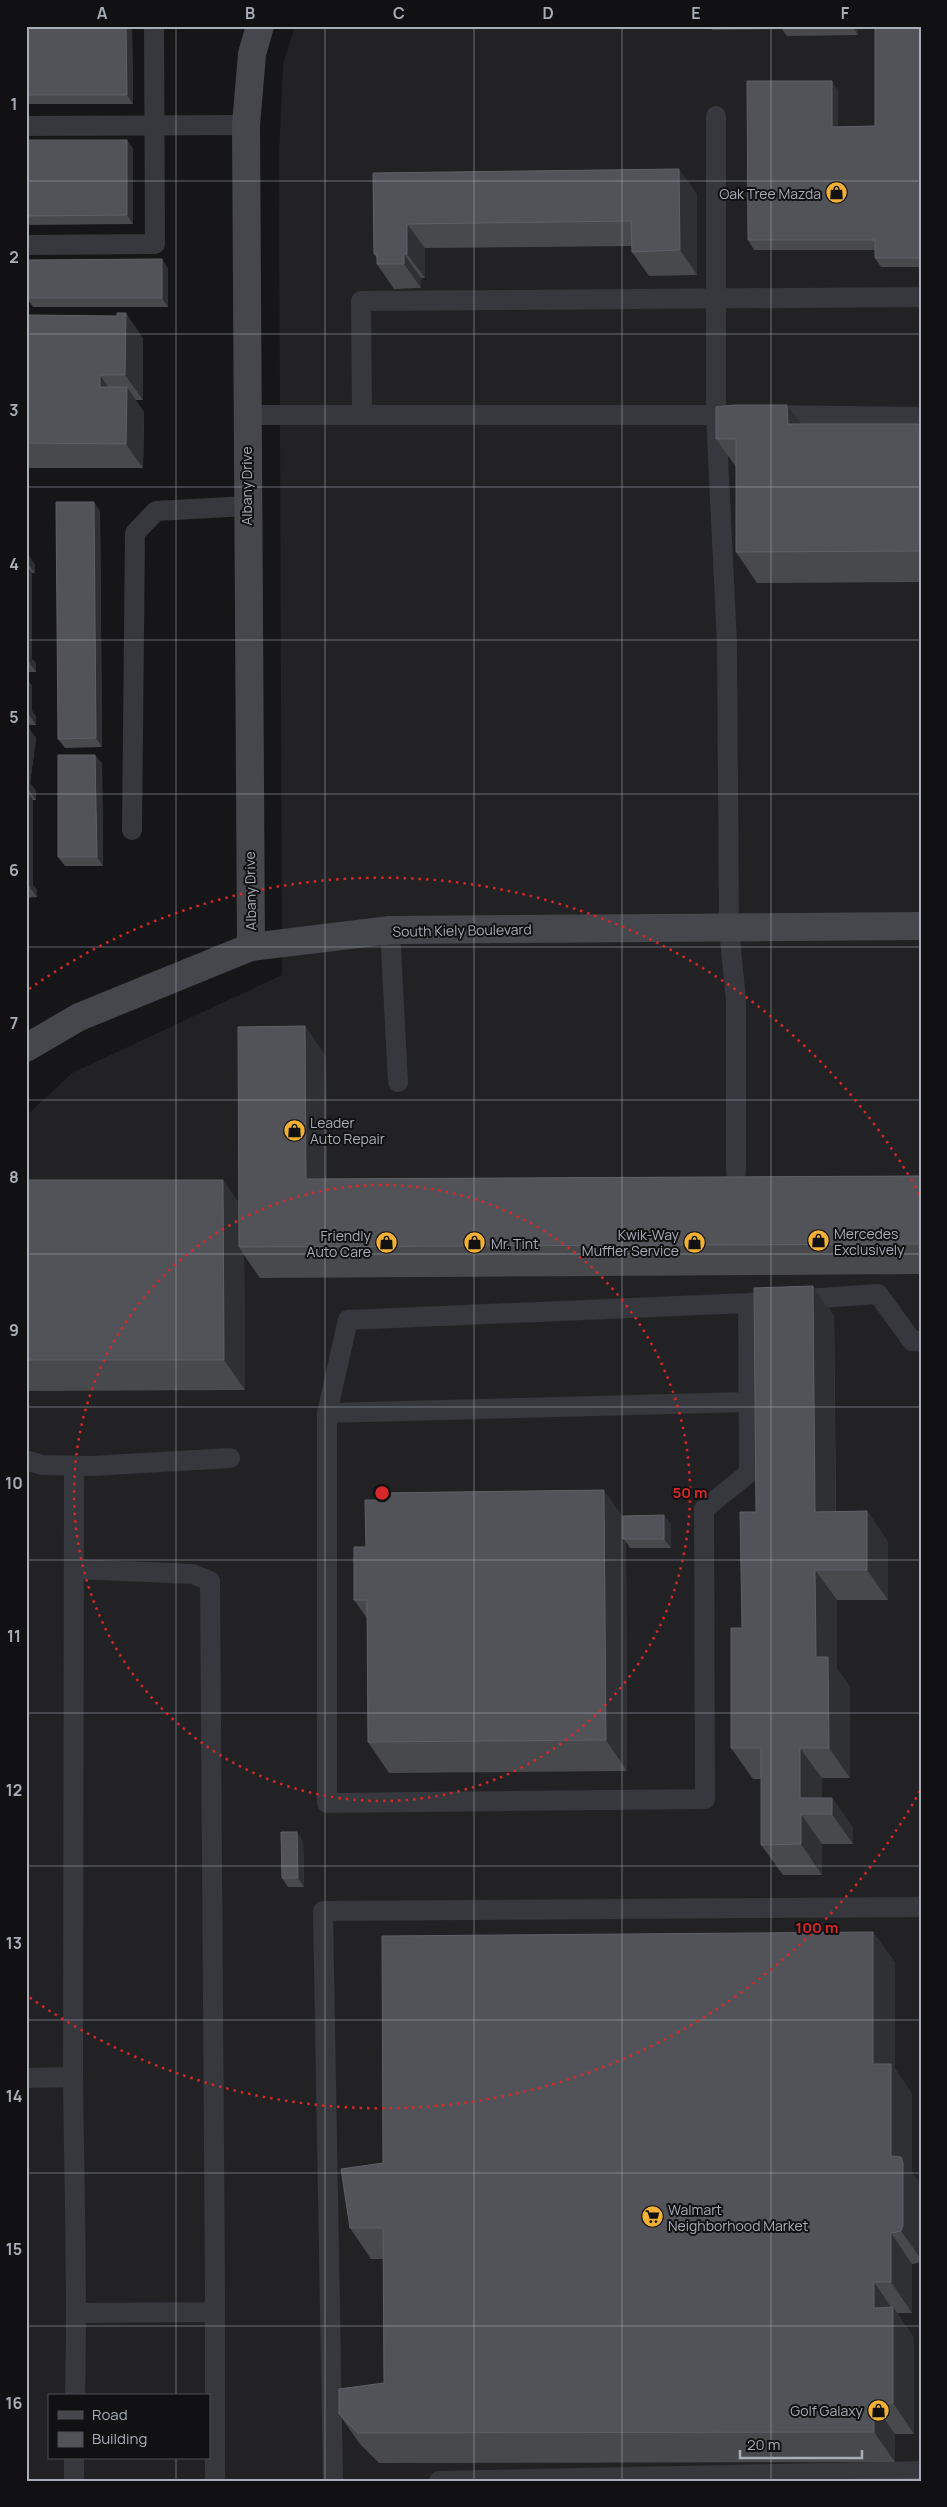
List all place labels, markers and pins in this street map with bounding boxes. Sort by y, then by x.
shop icon: Oak Tree Mazda [825,181,849,205]
place label: Oak Tree Mazda [719,184,821,203]
place label: Leader Auto Repair [310,1113,385,1148]
shop icon: Leader Auto Repair [282,1118,306,1142]
place label: Mercedes Exclusively [834,1224,905,1259]
place label: Kwik-Way Muffler Service [582,1225,680,1260]
place label: Friendly Auto Care [307,1226,372,1261]
shop icon: Mercedes Exclusively [806,1229,830,1253]
shop icon: Kwik-Way Muffler Service [683,1230,707,1254]
shop icon: Friendly Auto Care [375,1231,399,1255]
shop icon: Mr. Tint [463,1231,487,1255]
place label: Mr. Tint [491,1234,539,1253]
centre of rings [373,1484,391,1502]
place label: Walmart Neighborhood Market [668,2200,809,2235]
supermarket icon: Walmart Neighborhood Market [640,2205,664,2229]
shop icon: Golf Galaxy [867,2398,891,2422]
place label: Golf Galaxy [790,2401,864,2420]

